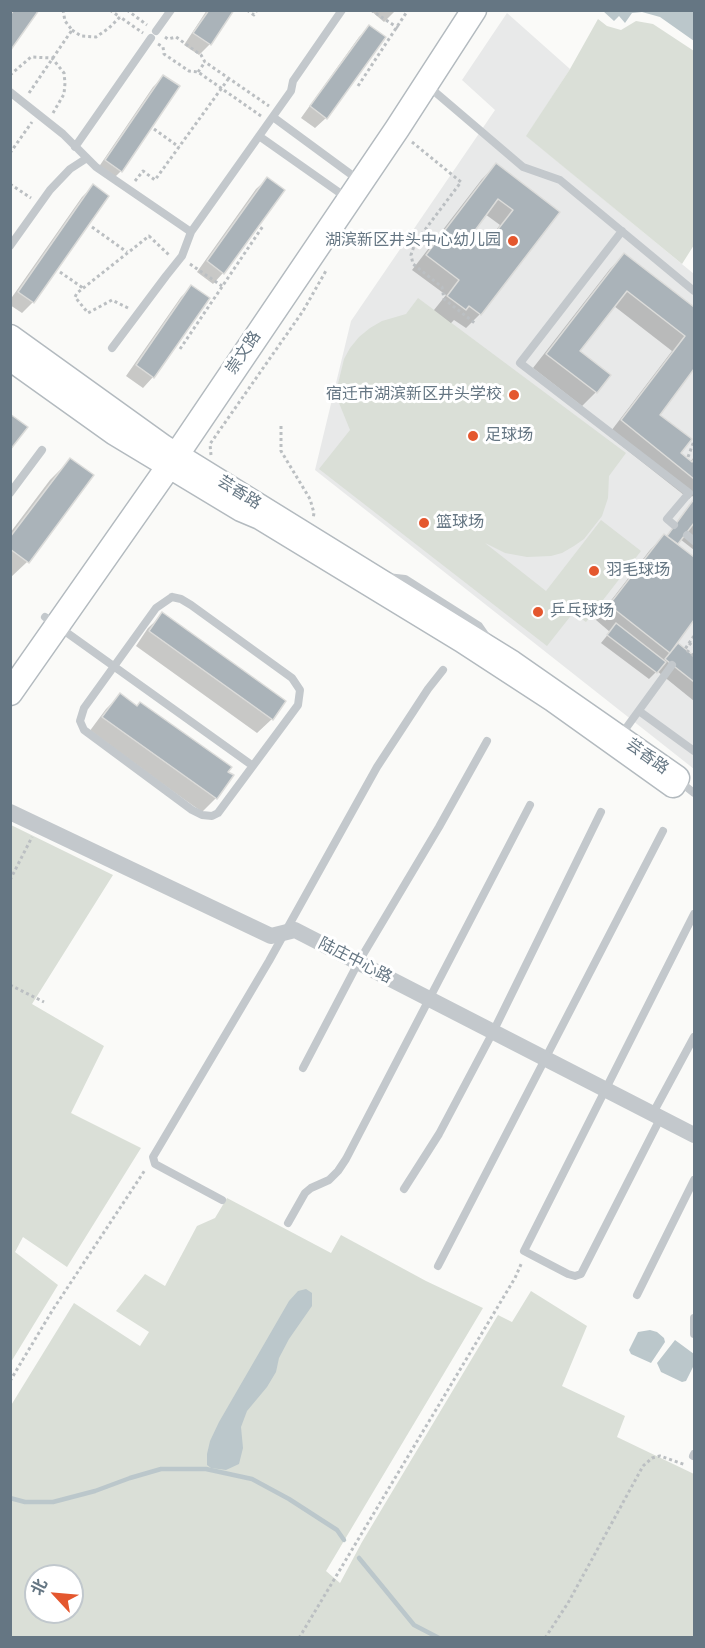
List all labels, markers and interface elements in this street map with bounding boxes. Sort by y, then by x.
place label: 湖滨新区井头中心幼儿园 [325,231,501,251]
marker: 湖滨新区井头中心幼儿园 [506,234,520,248]
street label: 崇文路 [223,328,265,378]
place label: 宿迁市湖滨新区井头学校 [326,385,502,405]
marker: 宿迁市湖滨新区井头学校 [507,388,521,402]
place label: 足球场 [485,426,533,446]
marker: 足球场 [466,429,480,443]
street label: 芸香路 [214,472,264,514]
place label: 篮球场 [436,513,484,533]
marker: 篮球场 [417,516,431,530]
place label: 羽毛球场 [606,561,670,581]
marker: 羽毛球场 [587,564,601,578]
place label: 乒乓球场 [550,602,614,622]
marker: 乒乓球场 [531,605,545,619]
street label: 芸香路 [622,735,672,779]
street label: 陆庄中心路 [315,934,395,988]
north arrow [24,1564,84,1624]
text: 北 [27,1575,52,1599]

